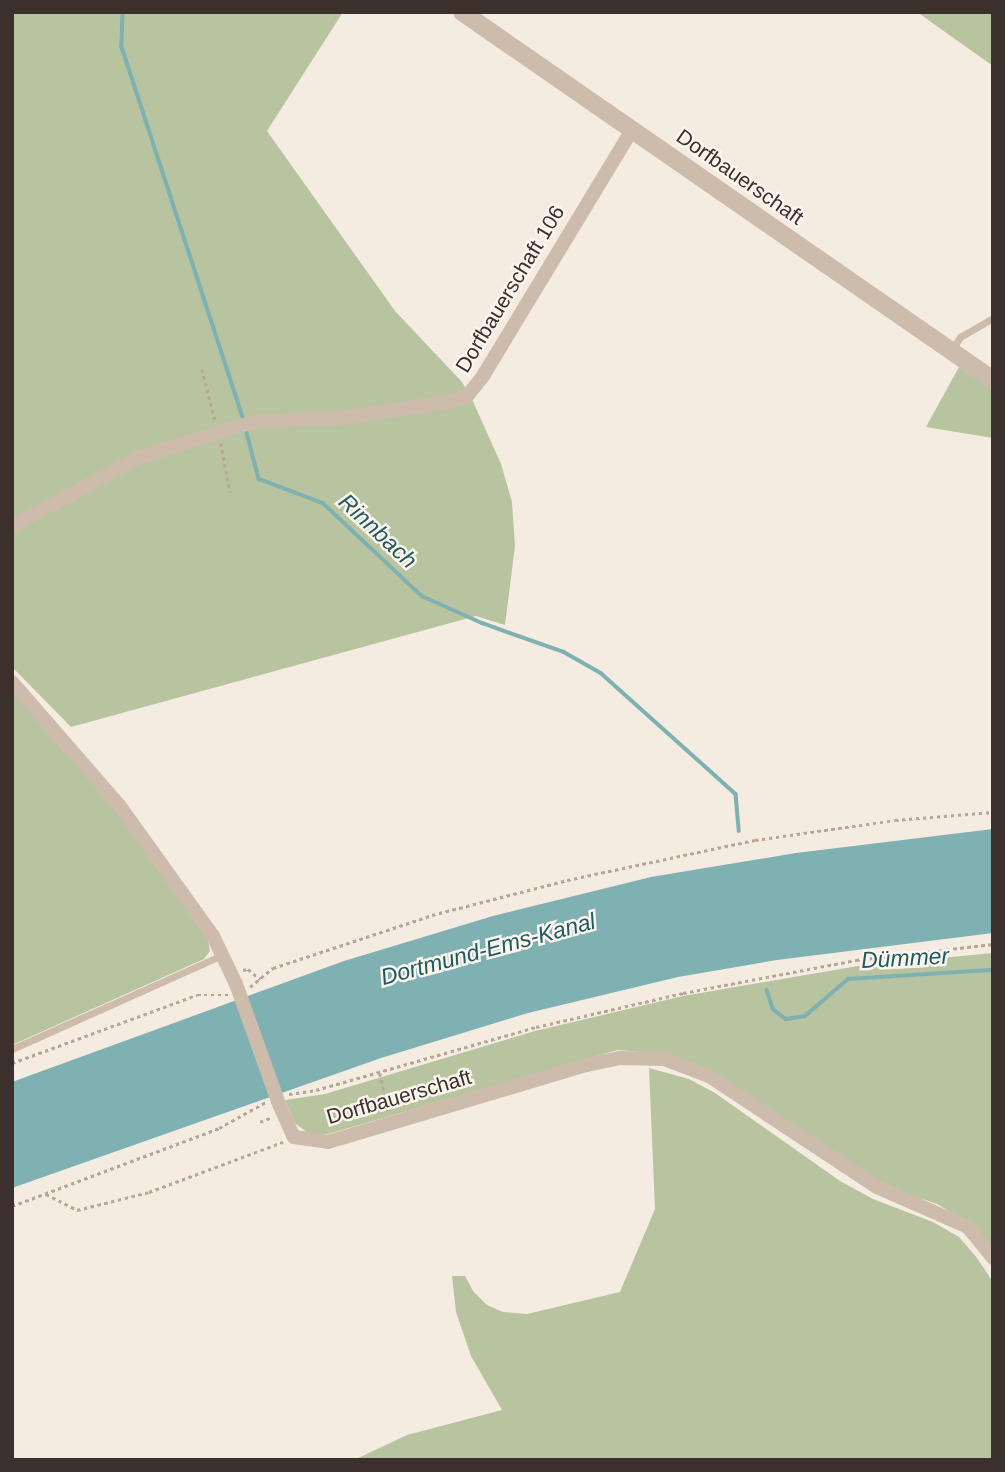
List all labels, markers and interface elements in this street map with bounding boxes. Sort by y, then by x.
street label: Dorfbauerschaft [672,124,808,230]
street label: Dorfbauerschaft 106 [450,201,570,377]
water label: Rinnbach [333,488,423,574]
water label: Dortmund-Ems-Kanal [378,907,598,991]
water label: Dümmer [860,942,950,974]
street label: Dorfbauerschaft [324,1064,474,1130]

